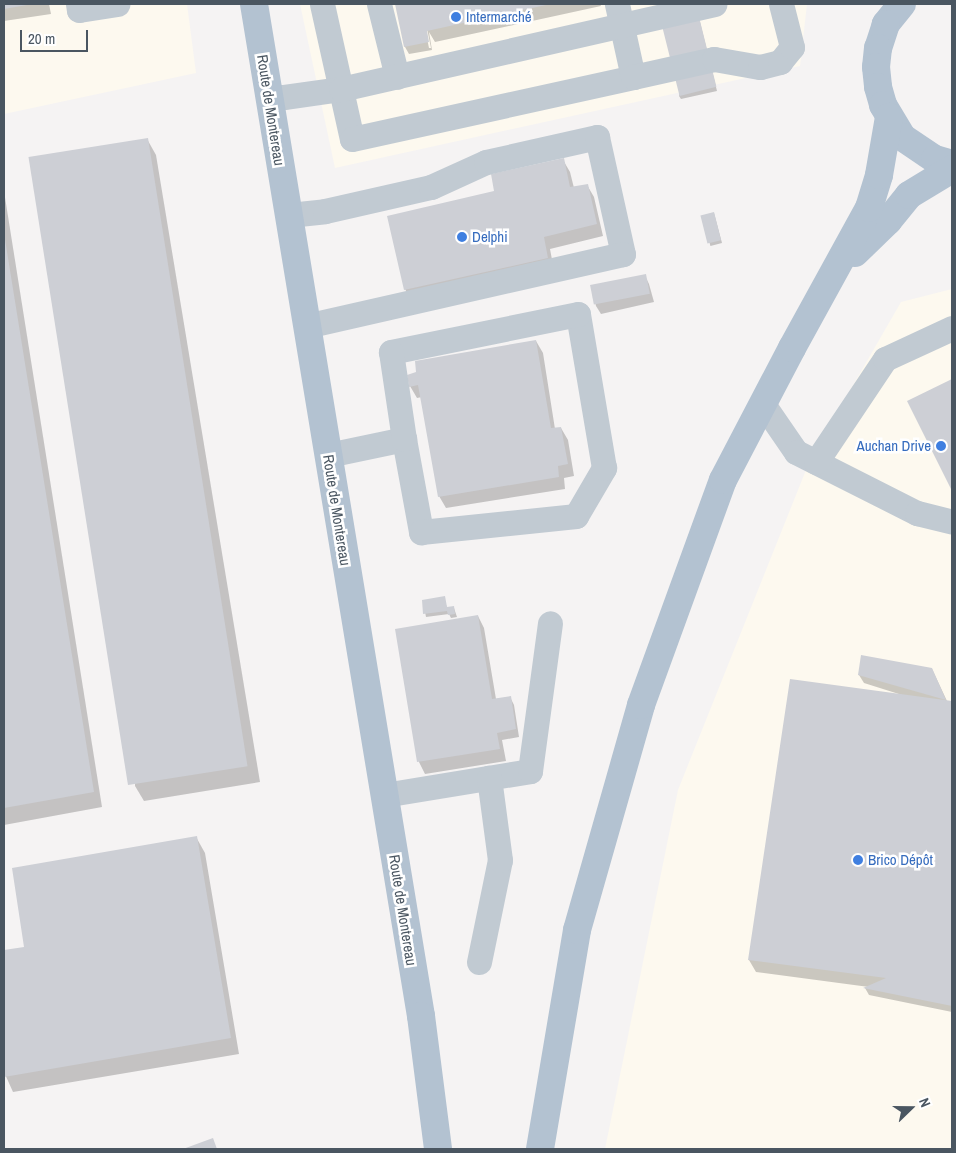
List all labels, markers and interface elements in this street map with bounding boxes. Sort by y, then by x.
place label: Intermarché [466,8,532,26]
marker: Intermarché [450,11,462,23]
scale bar [22,20,90,52]
text: 20 m [28,28,55,49]
street label: Route de Montereau [253,53,289,167]
place label: Delphi [472,228,508,246]
marker: Delphi [456,231,468,243]
place label: Auchan Drive [856,437,931,455]
marker: Auchan Drive [935,440,947,452]
street label: Route de Montereau [319,453,355,567]
place label: Brico Dépôt [868,851,933,869]
street label: Route de Montereau [385,853,421,967]
marker: Brico Dépôt [852,854,864,866]
north arrow [886,1083,936,1133]
text: N [915,1095,935,1110]

